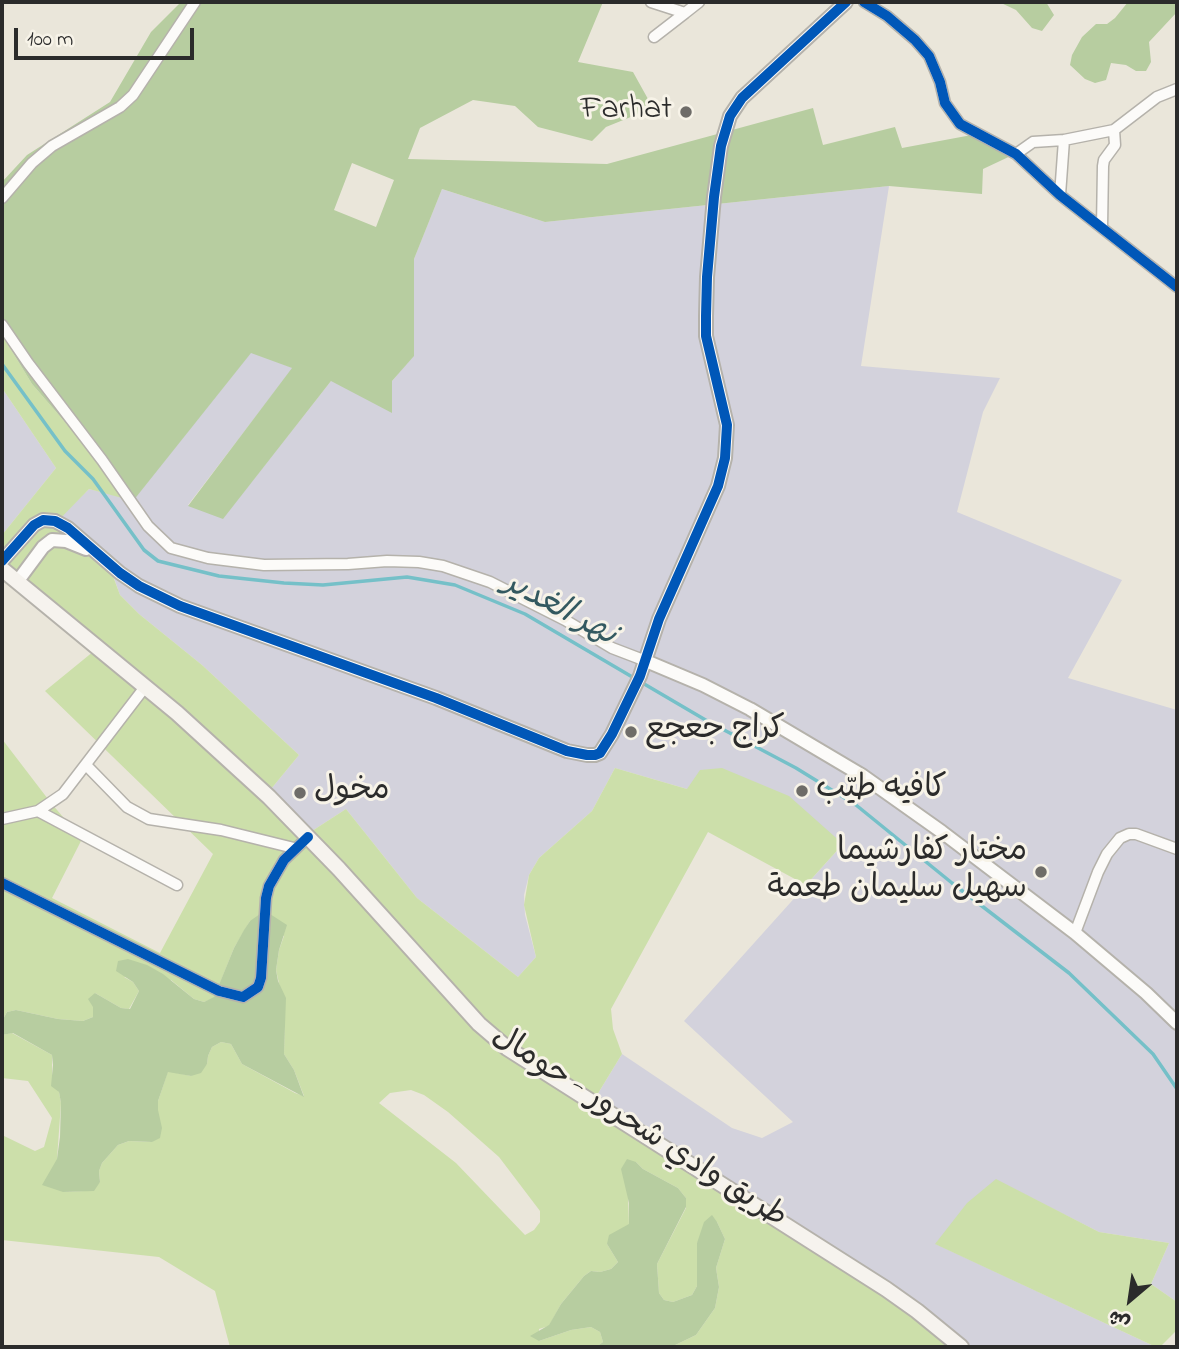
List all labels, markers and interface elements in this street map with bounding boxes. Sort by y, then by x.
scale bar [18,14,198,58]
text: 100 m [27,25,73,55]
place label: Farhat [581,93,672,131]
marker: Farhat [678,104,694,120]
water label: نهر الغدير [496,565,622,657]
place label: كراج جعجع [645,713,785,751]
marker: كراج جعجع [623,724,639,740]
place label: كافيه طيّب [816,772,947,810]
place label: مخول [314,774,390,812]
marker: كافيه طيّب [794,783,810,799]
marker: مخول [292,785,308,801]
place label: مختار كفارشيما سهيل سليمان طعمة [768,835,1027,910]
marker: مختار كفارشيما سهيل سليمان طعمة [1033,864,1049,880]
street label: طريق وادي شحرور - حومال [483,1019,793,1239]
north arrow [1095,1265,1165,1335]
text: ش [1104,1302,1135,1336]

